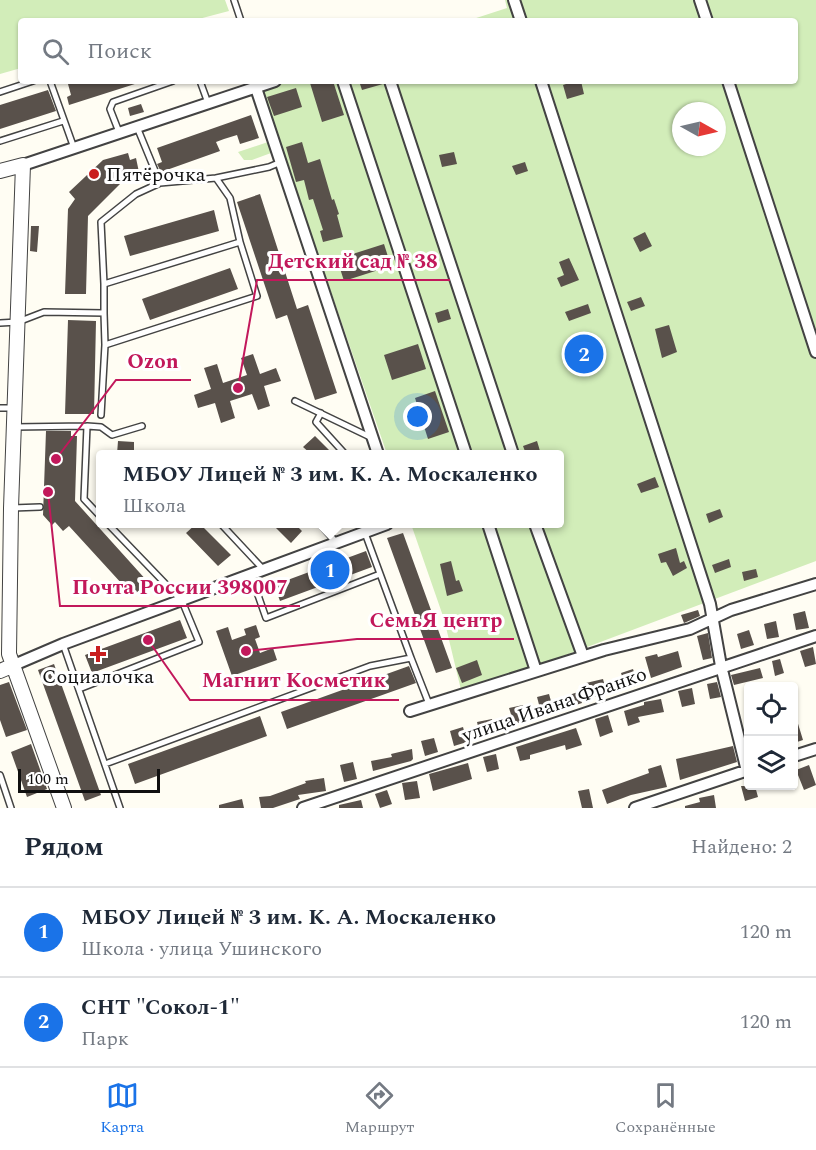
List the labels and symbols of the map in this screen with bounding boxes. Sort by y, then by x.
north arrow [672,102,726,156]
place label: Пятёрочка [106,160,206,190]
marker: Пятёрочка [87,167,101,181]
callout: Детский сад № 38 [257,241,450,280]
text: Детский сад № 38 [268,246,438,278]
pin: 2 [564,332,604,376]
callout: Ozon [116,341,191,380]
text: Ozon [127,346,179,378]
your location [403,402,432,431]
pin: 1 [310,548,350,592]
callout: Почта России 398007 [60,567,300,606]
text: Почта России 398007 [72,572,288,604]
callout: СемьЯ центр [357,600,514,639]
text: СемьЯ центр [370,605,502,637]
marker: Социалочка [91,647,105,661]
street label: улица Ивана Франко [457,659,651,751]
callout: Магнит Косметик [190,661,399,700]
place label: Социалочка [42,662,154,692]
text: Магнит Косметик [202,665,386,697]
scale bar [18,766,160,794]

